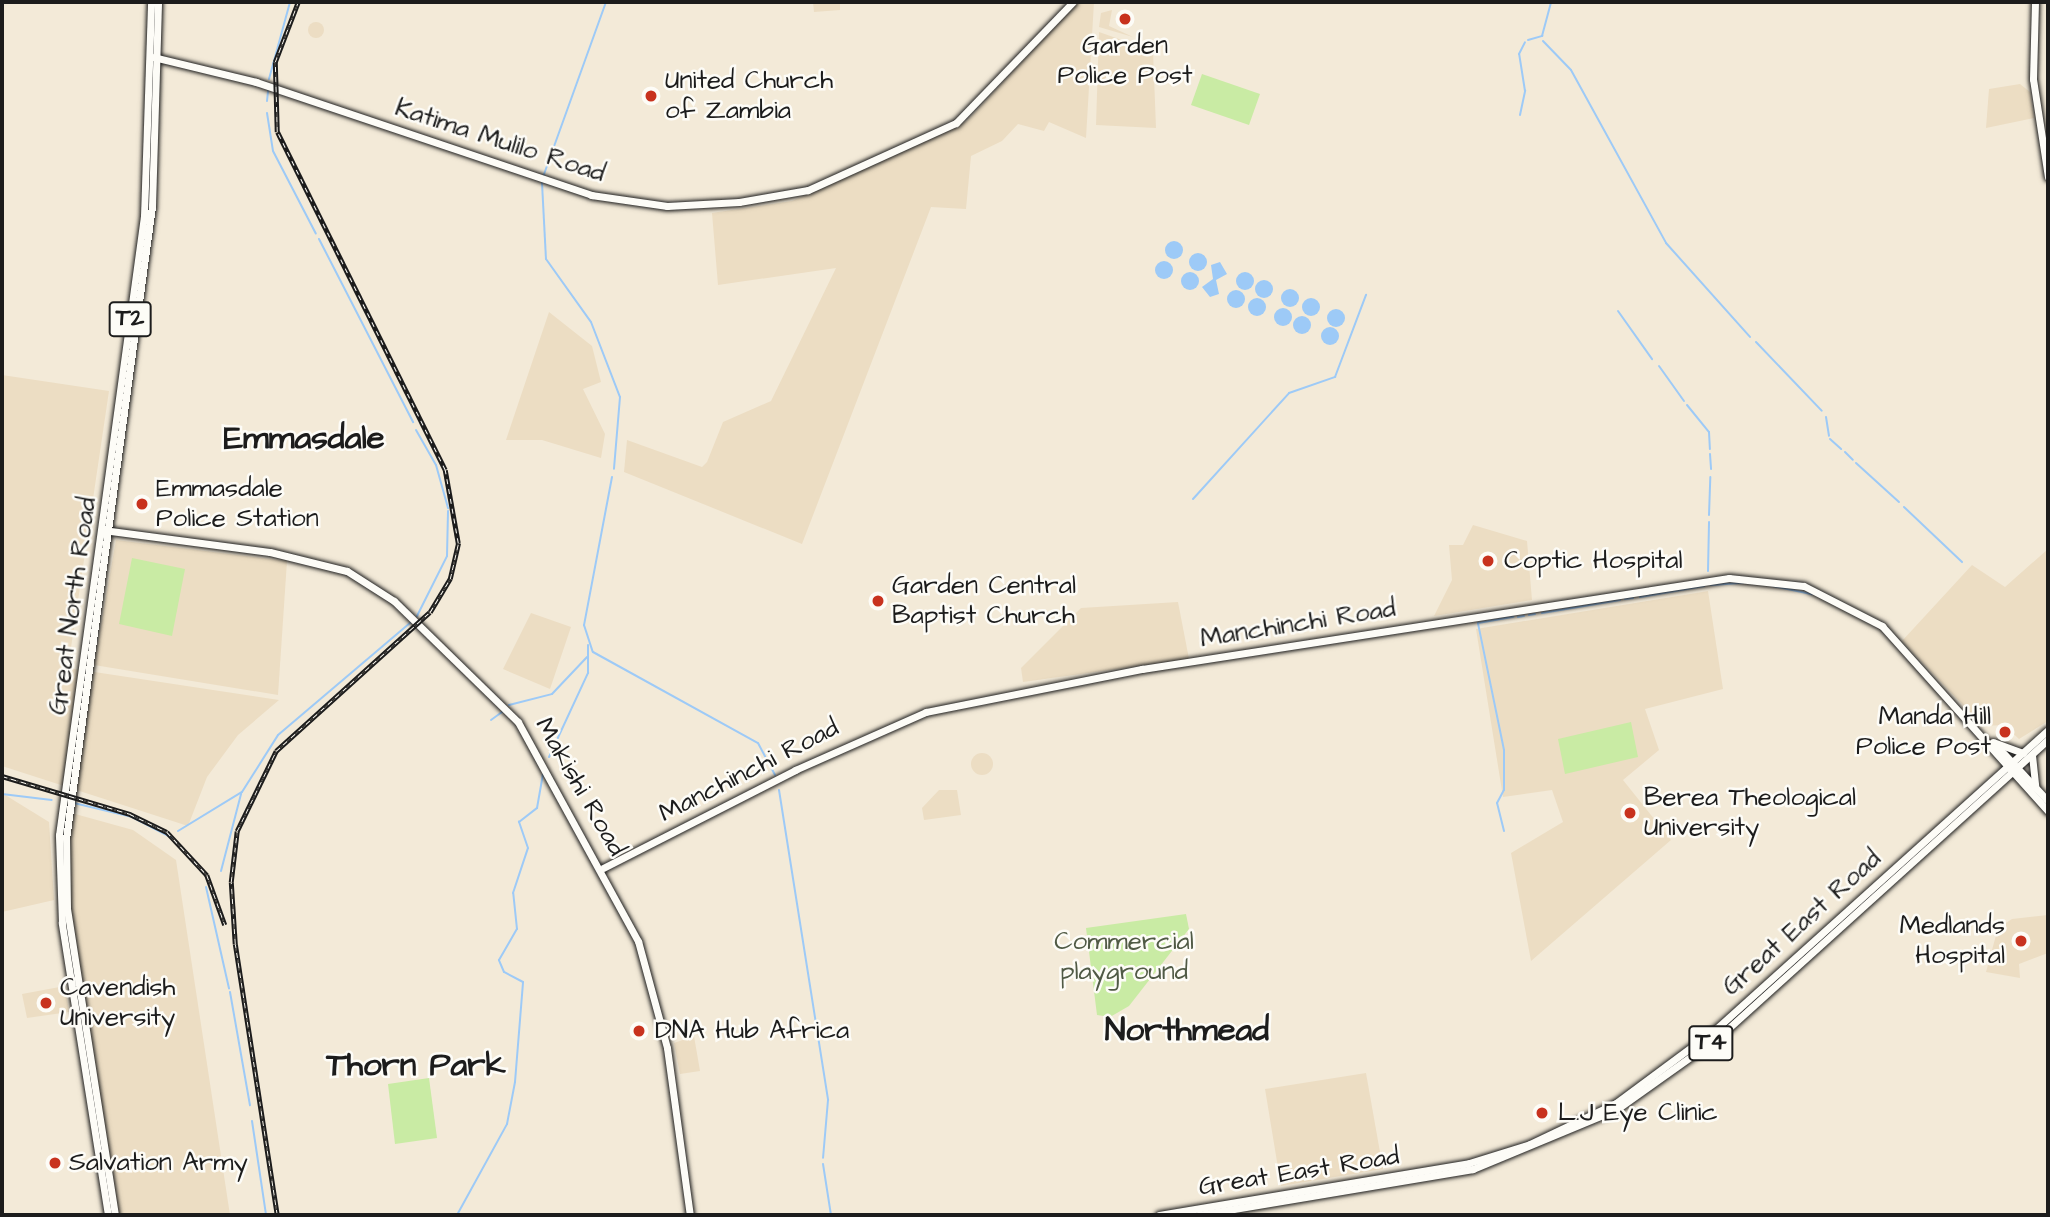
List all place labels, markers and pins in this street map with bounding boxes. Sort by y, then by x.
marker: Garden Police Post [1117,11,1133,27]
place label: Garden Police Post [1058,30,1192,92]
place label: United Church of Zambia [665,65,833,126]
marker: United Church of Zambia [643,88,659,104]
place label: Emmasdale Police Station [156,473,319,534]
marker: Emmasdale Police Station [134,496,150,512]
place label: Coptic Hospital [1504,545,1682,577]
marker: Coptic Hospital [1478,551,1498,571]
place label: Garden Central Baptist Church [892,570,1076,632]
marker: Garden Central Baptist Church [870,593,886,609]
place label: Manda Hill Police Post [1856,701,1991,762]
marker: Manda Hill Police Post [1997,724,2013,740]
place label: Berea Theological University [1644,782,1856,844]
marker: Berea Theological University [1622,805,1638,821]
place label: Medlands Hospital [1899,910,2005,972]
marker: Medlands Hospital [2011,931,2031,951]
place label: Cavendish University [60,972,175,1034]
marker: Cavendish University [38,995,54,1011]
place label: DNA Hub Africa [655,1015,849,1047]
marker: DNA Hub Africa [629,1021,649,1041]
place label: L.J Eye Clinic [1558,1097,1718,1129]
marker: L.J Eye Clinic [1532,1103,1552,1123]
place label: Salvation Army [69,1147,248,1179]
marker: Salvation Army [47,1155,63,1171]

